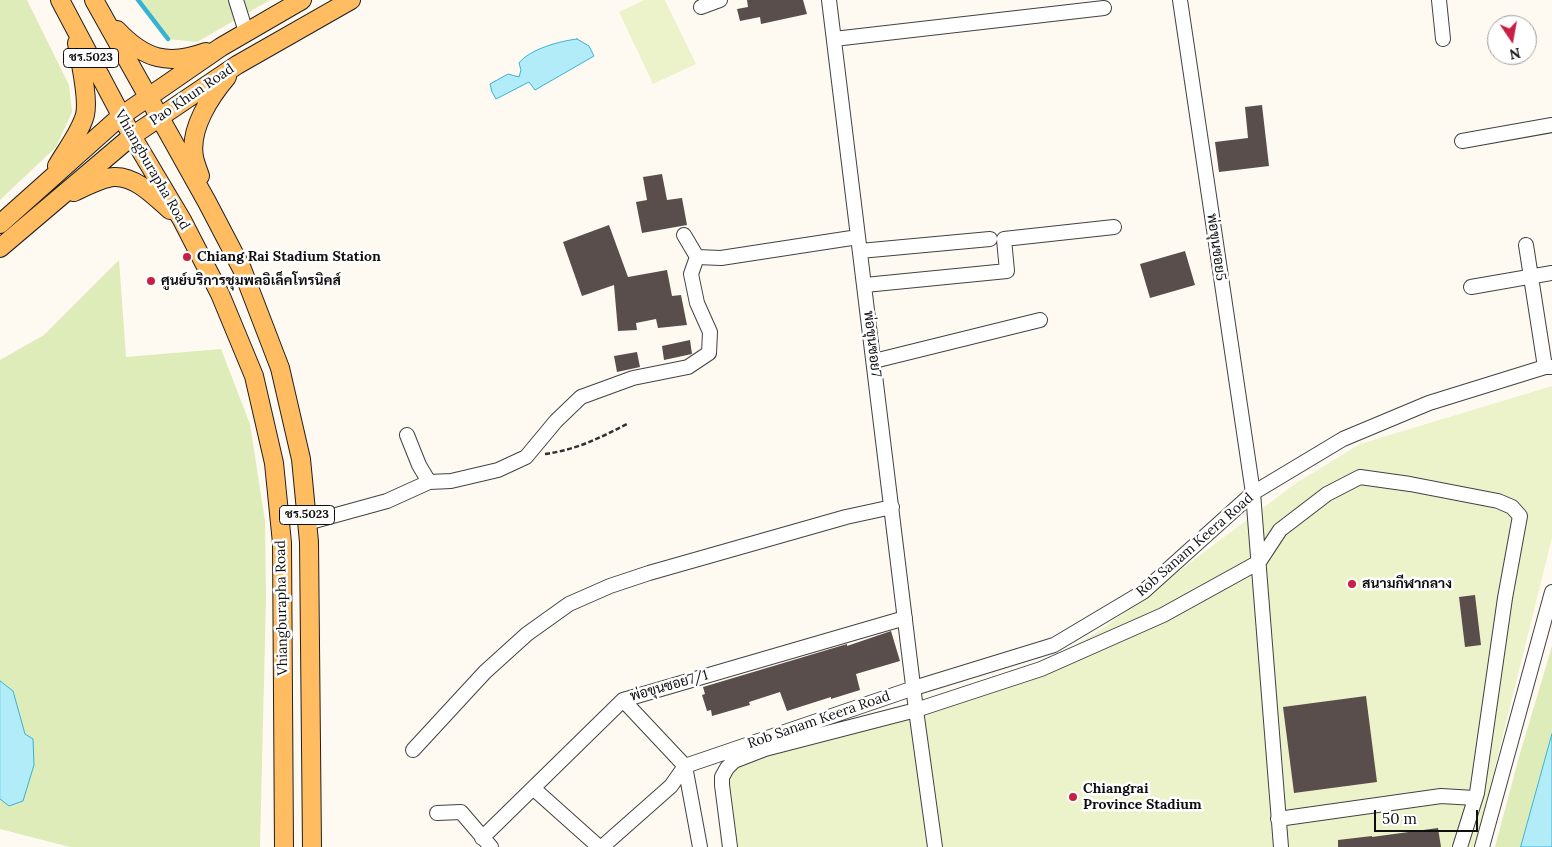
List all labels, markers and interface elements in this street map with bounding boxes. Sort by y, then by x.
north arrow [1487,15,1537,65]
text: N [1508,44,1522,64]
road number: ชร.5023 [64,48,118,68]
street label: Pao Khun Road [146,61,238,129]
street label: Vhiangburapha Road [111,107,193,233]
street label: พ่อขุนซอย5 [1203,212,1229,282]
place label: Chiang Rai Stadium Station [197,249,381,265]
marker: Chiang Rai Stadium Station [181,251,193,263]
place label: ศูนย์บริการชุมพลอิเล็คโทรนิคส์ [161,273,341,289]
marker: ศูนย์บริการชุมพลอิเล็คโทรนิคส์ [145,275,157,287]
street label: พ่อขุนซอย7 [860,310,884,378]
street label: Rob Sanam Keera Road [1133,490,1257,600]
road number: ชร.5023 [280,506,334,524]
street label: Vhiangburapha Road [272,540,292,676]
place label: สนามกีฬากลาง [1362,576,1452,592]
marker: สนามกีฬากลาง [1346,578,1358,590]
street label: พ่อขุนซอย7/1 [628,667,710,705]
street label: Rob Sanam Keera Road [746,688,892,752]
place label: Chiangrai Province Stadium [1083,781,1202,814]
marker: Chiangrai Province Stadium [1067,791,1079,803]
scale bar [1377,800,1481,832]
text: 50 m [1382,809,1417,828]

